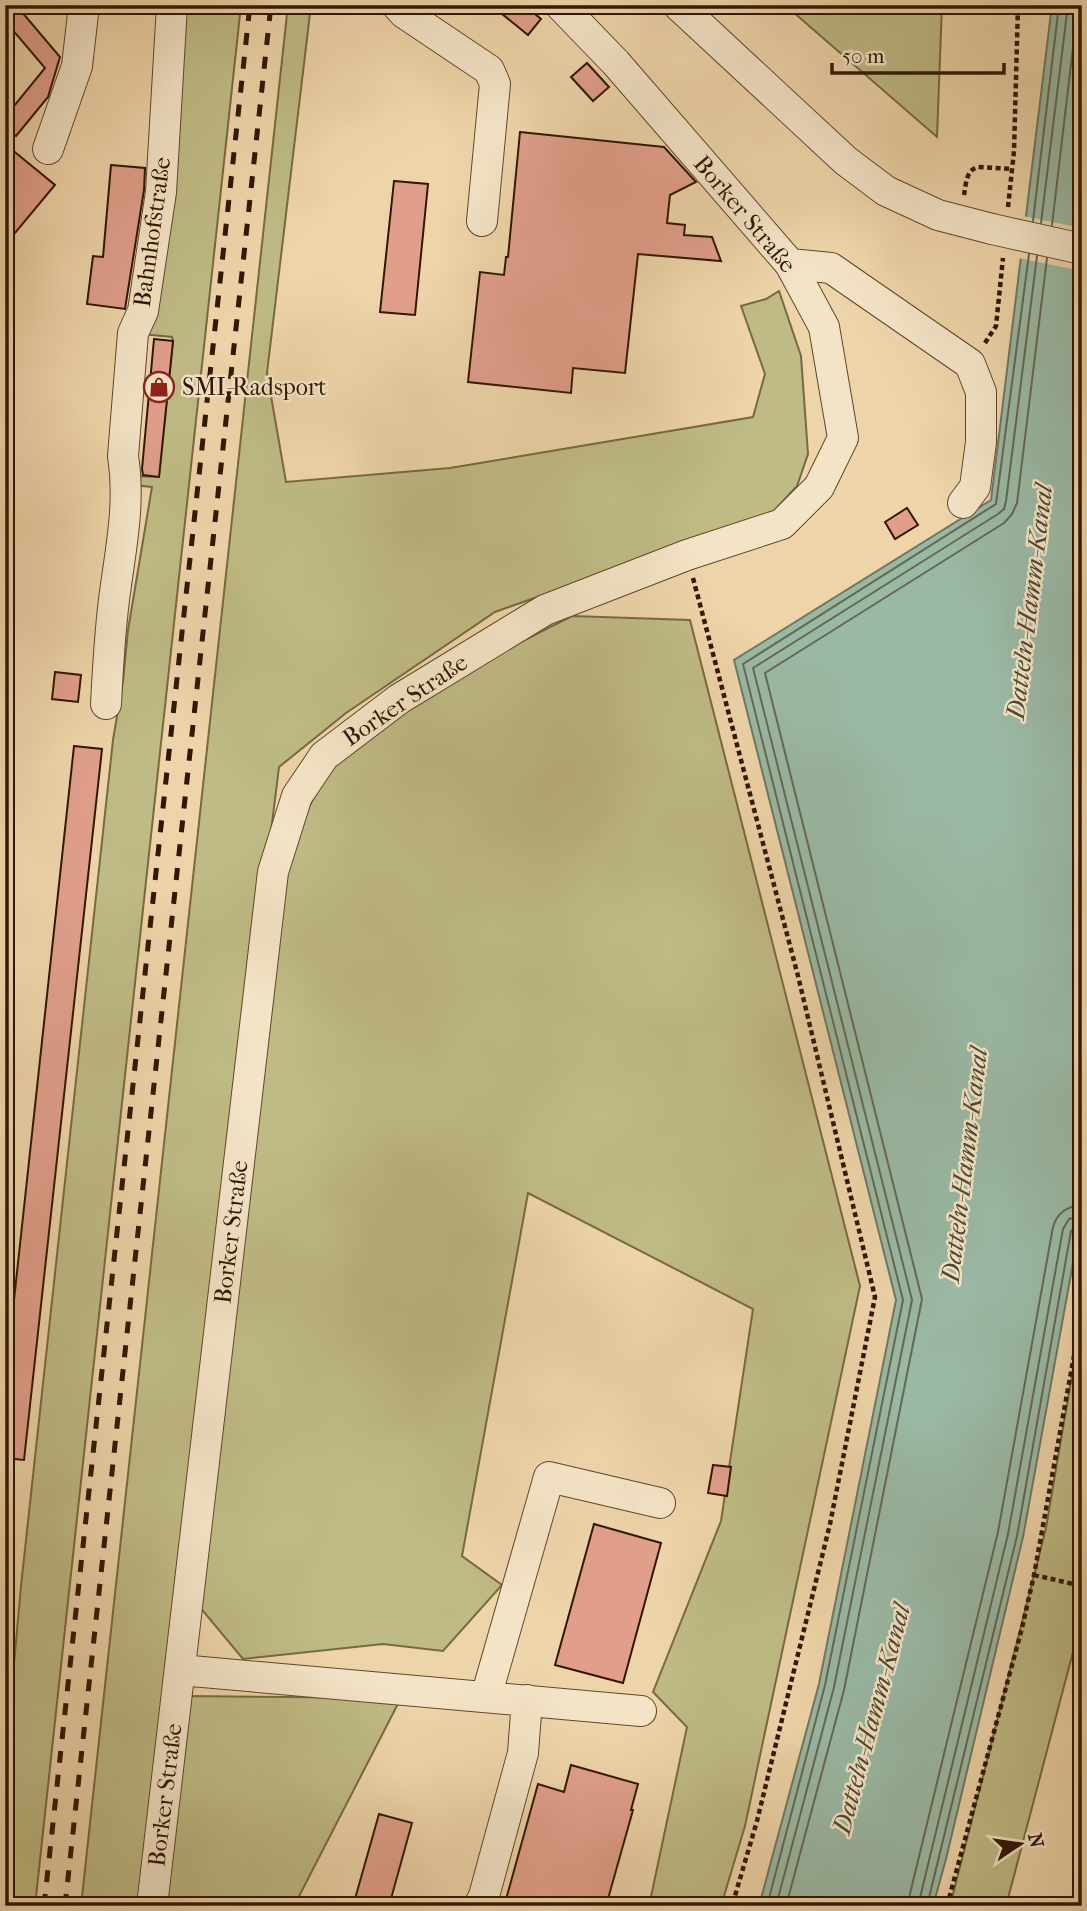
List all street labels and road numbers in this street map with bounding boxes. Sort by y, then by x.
street label: Borker Straße [688,150,802,278]
street label: Bahnhofstraße [128,155,176,309]
street label: Borker Straße [337,648,473,752]
street label: Borker Straße [208,1159,254,1305]
street label: Borker Straße [142,1722,188,1868]

